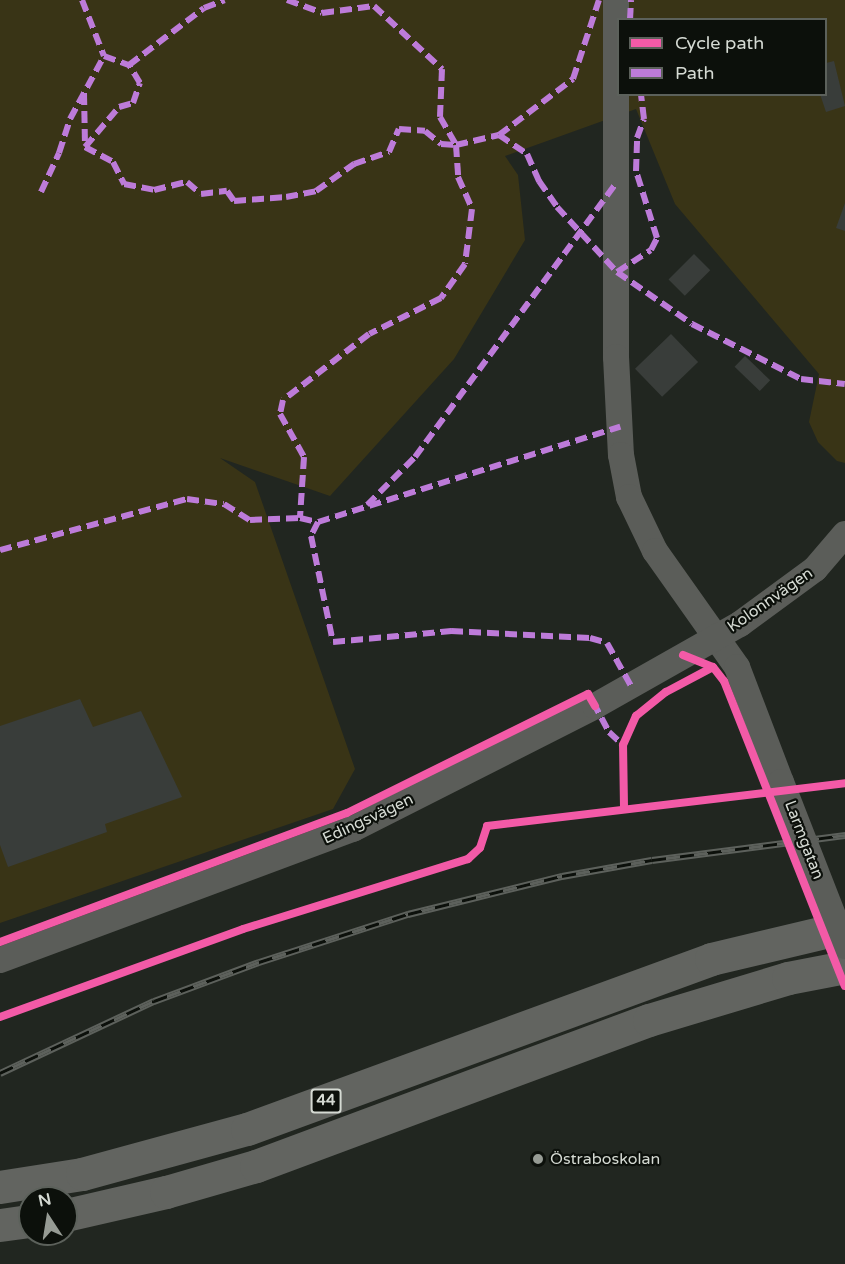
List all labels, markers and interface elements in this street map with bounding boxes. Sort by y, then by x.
legend [617,18,827,96]
text: Cycle path [675,32,764,54]
text: Path [675,62,714,84]
street label: Kolonnvägen [724,564,816,636]
street label: Edingsvägen [320,790,416,848]
street label: Larmgatan [780,798,828,882]
road number: 44 [310,1089,342,1113]
place label: Östraboskolan [550,1149,660,1169]
marker: Östraboskolan [531,1152,545,1166]
north arrow [18,1186,78,1246]
text: N [36,1189,53,1211]

